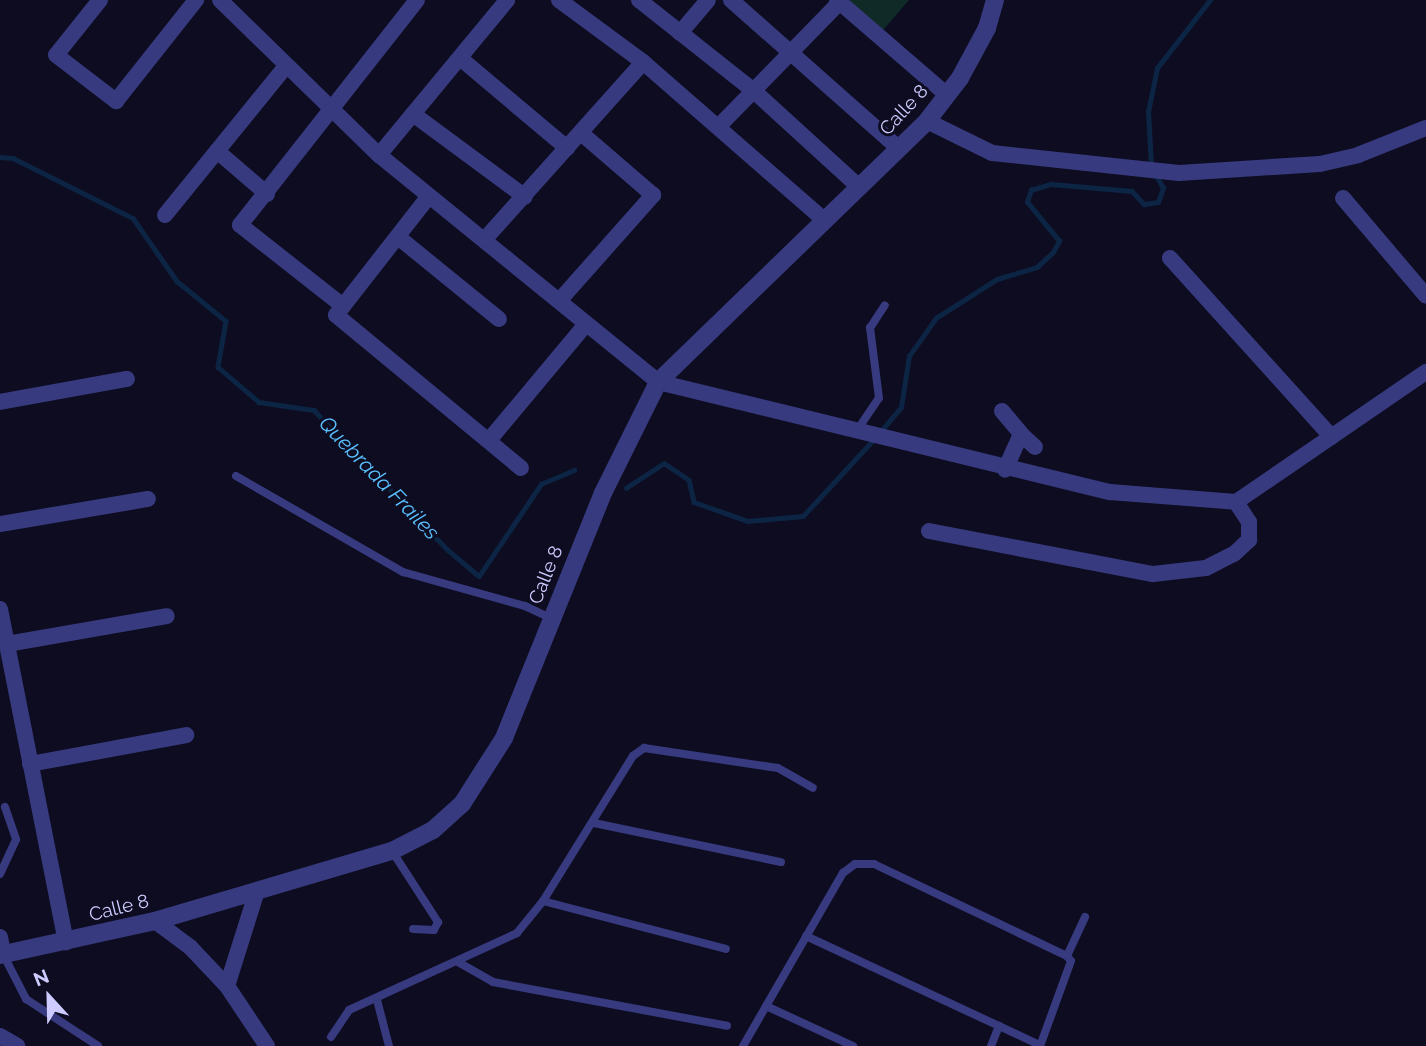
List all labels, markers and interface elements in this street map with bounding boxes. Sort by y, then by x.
street label: Calle 8 [875,80,933,140]
water label: Quebrada Frailes [314,411,444,545]
street label: Calle 8 [524,542,568,608]
street label: Calle 8 [87,890,151,926]
north arrow [14,962,84,1032]
text: N [30,965,52,990]

